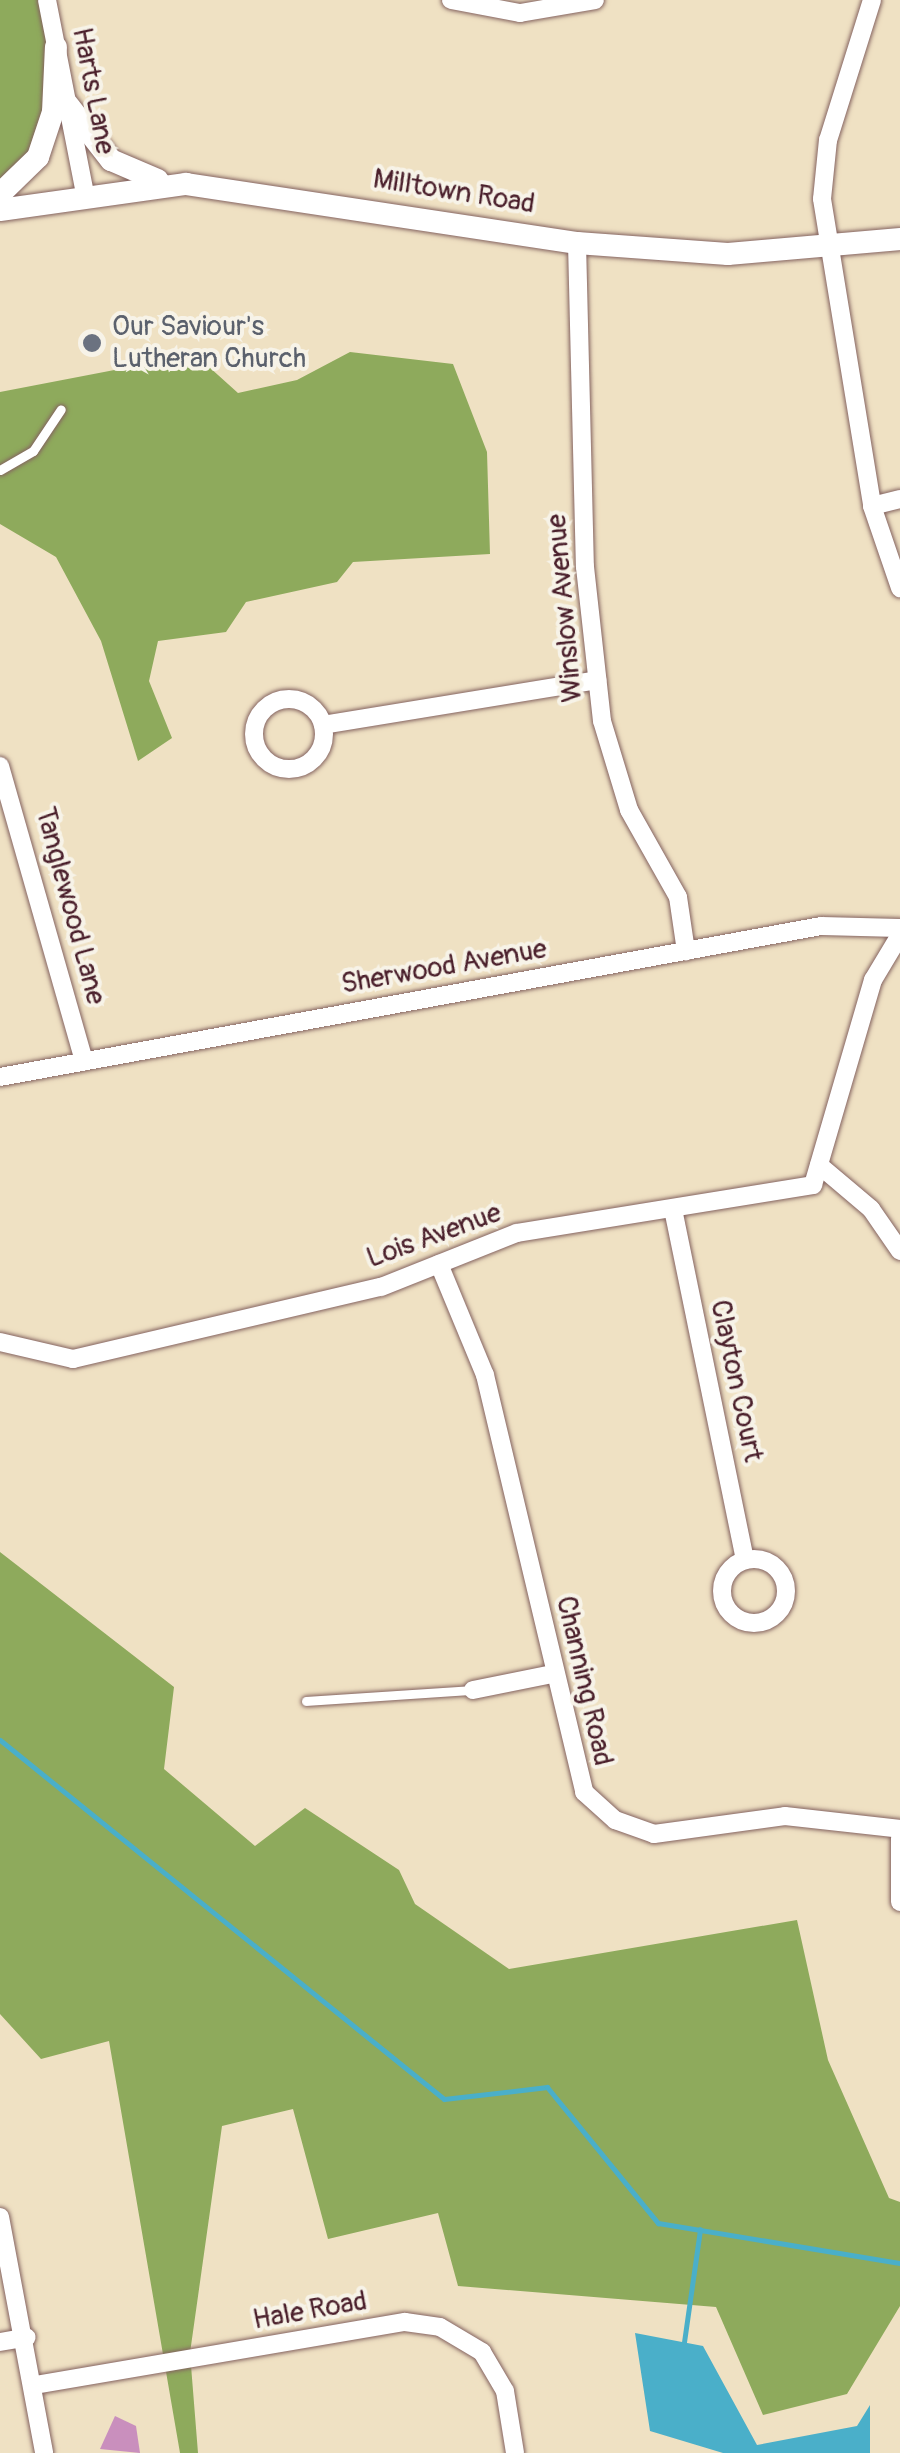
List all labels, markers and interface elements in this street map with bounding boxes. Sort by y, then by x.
street label: Harts Lane [64,25,122,157]
street label: Milltown Road [371,163,537,221]
place label: Our Saviour's Lutheran Church [112,310,306,376]
marker: Our Saviour's Lutheran Church [81,332,103,354]
street label: Winslow Avenue [540,512,590,704]
street label: Tanglewood Lane [28,804,112,1008]
street label: Sherwood Avenue [339,932,549,1002]
street label: Lois Avenue [362,1196,506,1276]
street label: Clayton Court [702,1297,770,1465]
street label: Channing Road [548,1593,620,1769]
street label: Hale Road [250,2284,370,2338]

